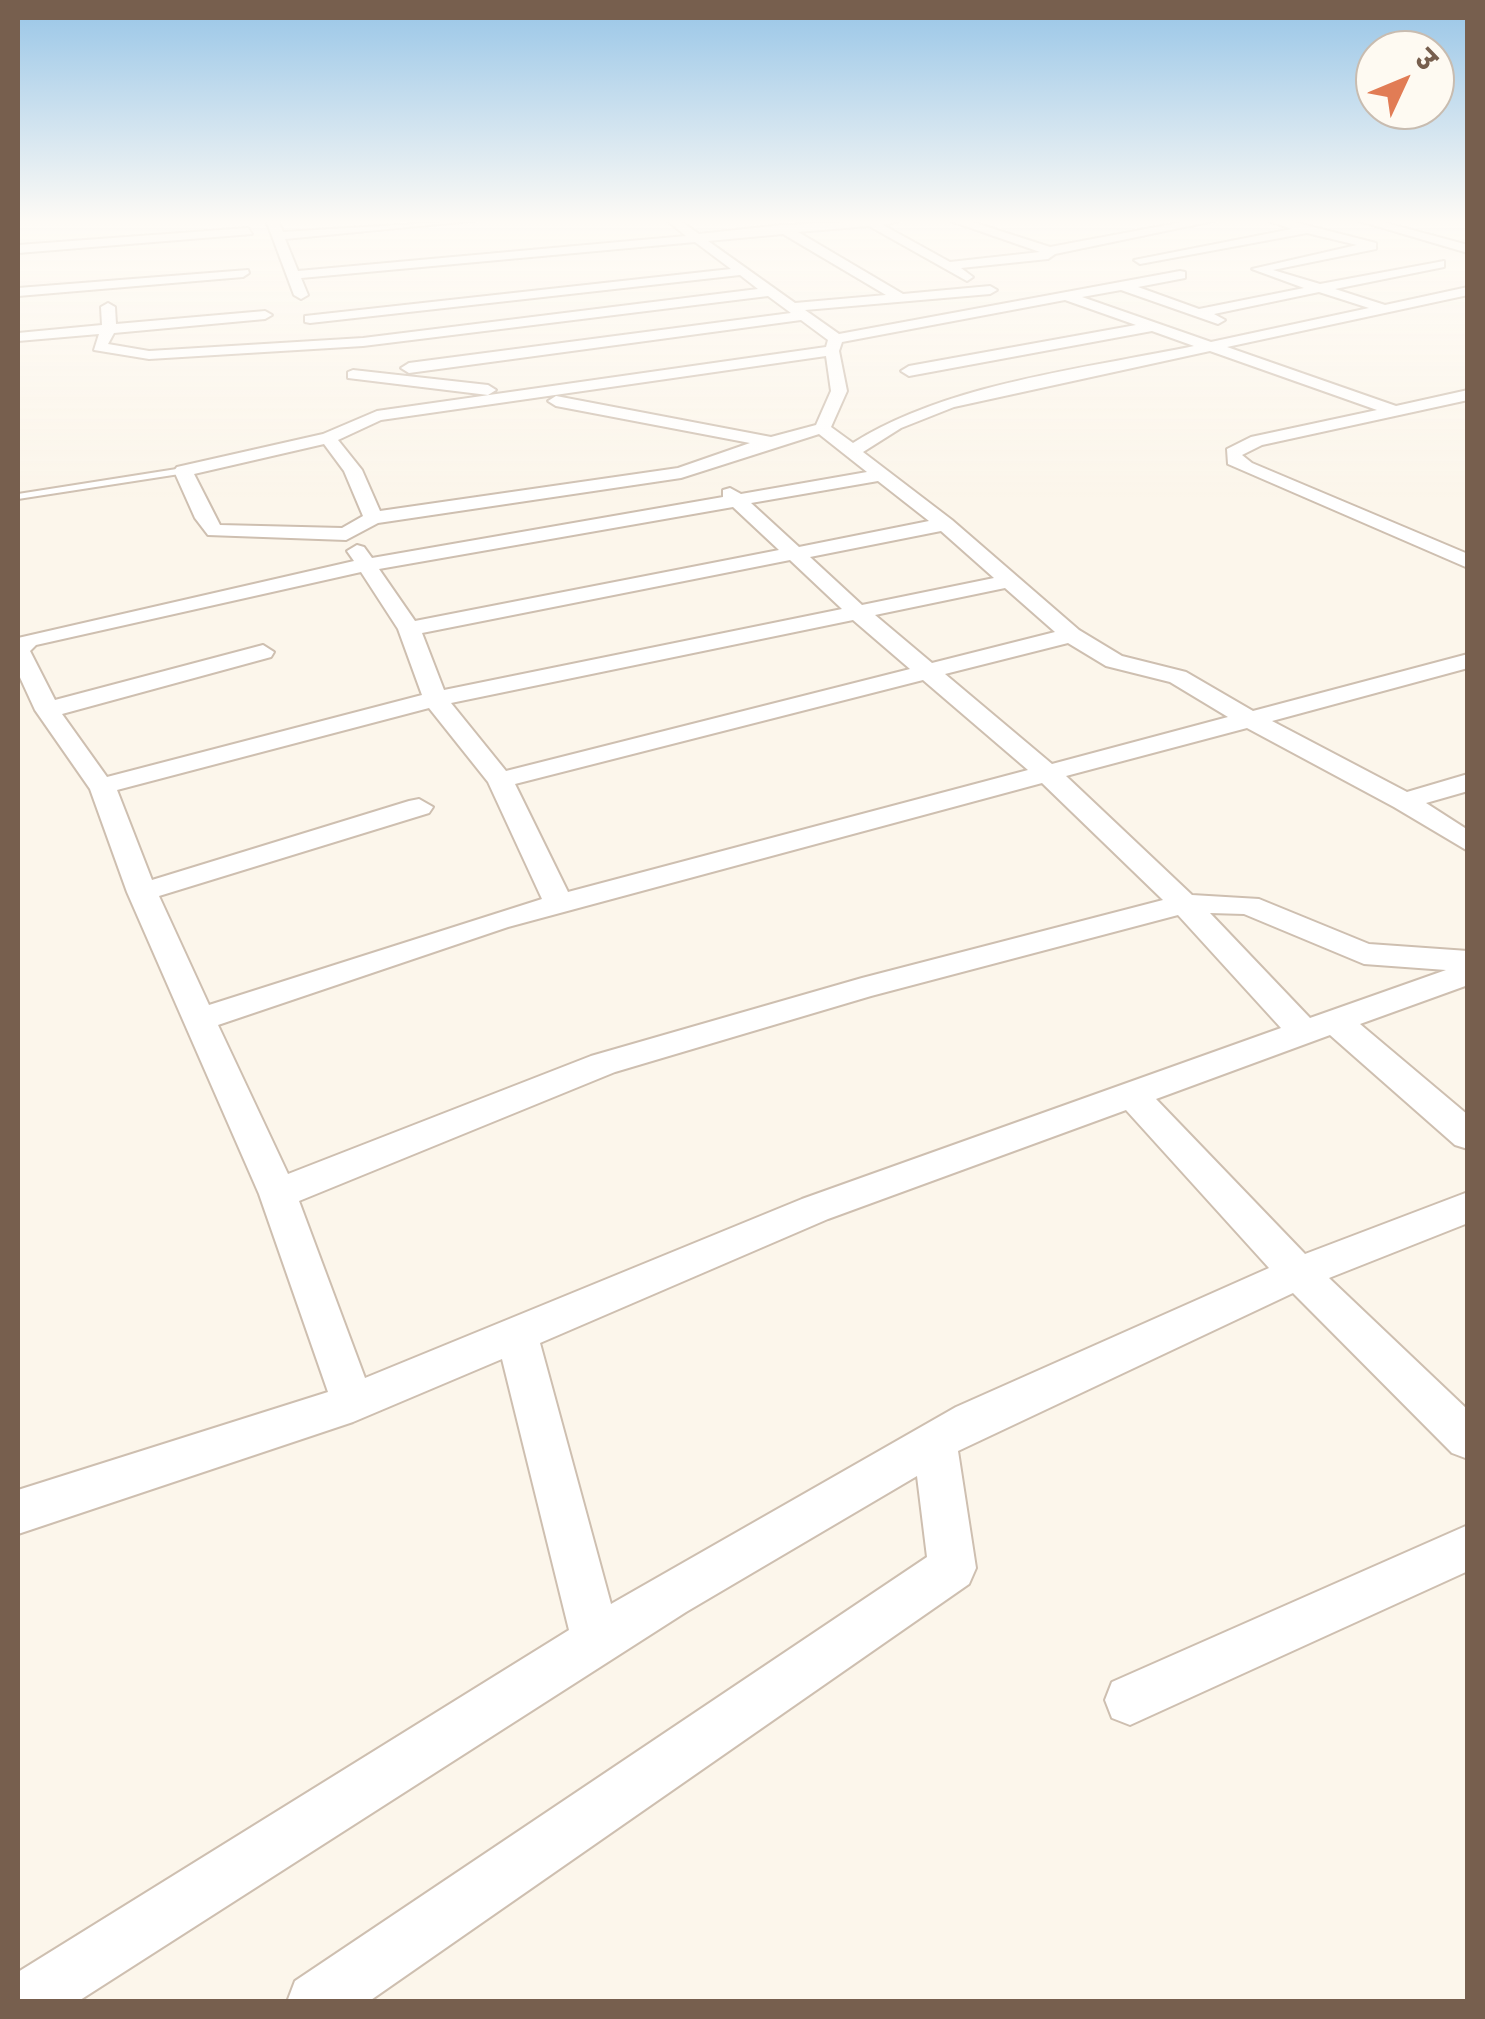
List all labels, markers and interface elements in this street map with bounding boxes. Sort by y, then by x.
north arrow [1355,30,1455,130]
text: उ [1406,41,1445,79]

